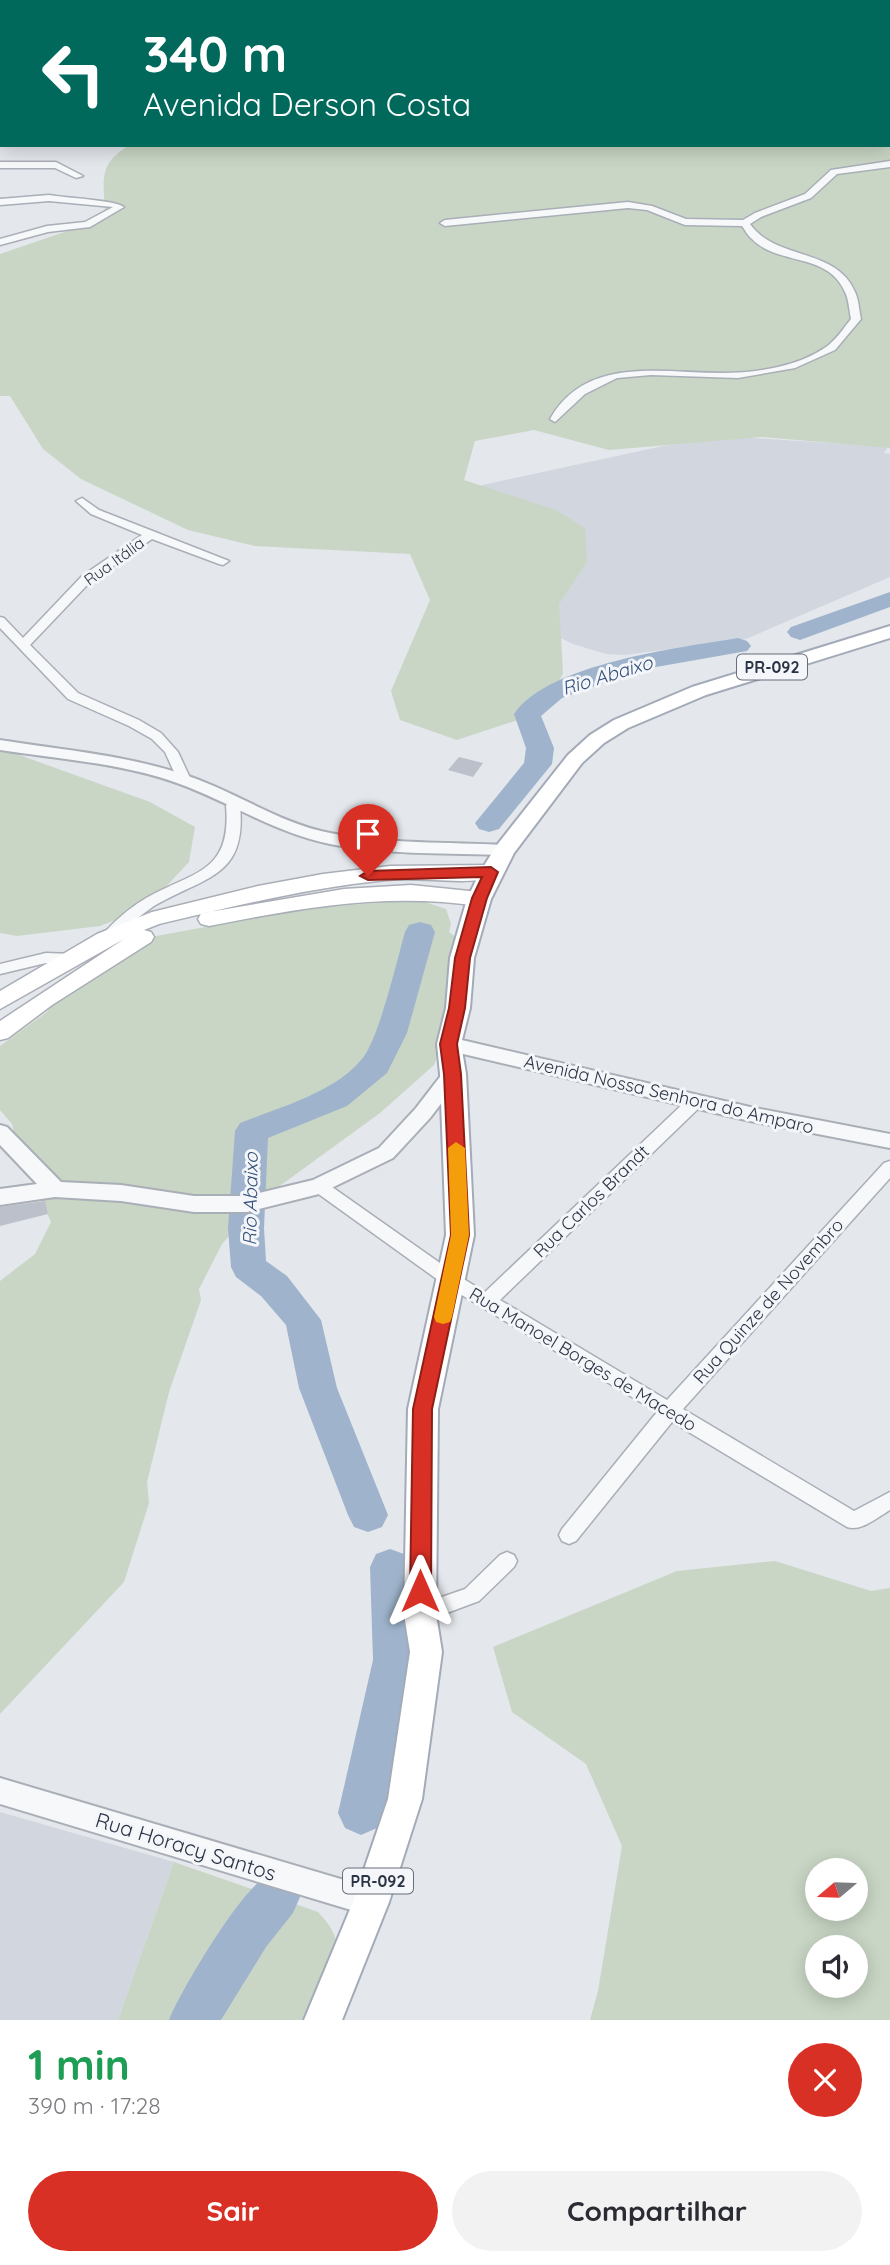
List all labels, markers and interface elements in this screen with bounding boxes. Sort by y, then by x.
text: 340 m [143,23,287,84]
icon: left [28,28,119,119]
text: Avenida Derson Costa [143,84,471,124]
street label: Rua Itália [80,532,148,590]
water label: Rio Abaixo [559,649,657,700]
road number: PR-092 [737,654,807,680]
pin [338,804,398,876]
icon: arrive [349,815,387,853]
street label: Avenida Nossa Senhora do Amparo [522,1049,816,1139]
street label: Rua Carlos Brandt [528,1140,654,1262]
water label: Rio Abaixo [237,1151,263,1246]
street label: Rua Quinze de Novembro [688,1214,848,1388]
street label: Rua Manoel Borges de Macedo [465,1282,701,1436]
position arrow [383,1554,457,1628]
street label: Rua Horacy Santos [93,1806,279,1886]
north arrow [805,1858,868,1922]
map controls [805,1858,868,1998]
road number: PR-092 [343,1868,413,1894]
button: sound [805,1935,868,1998]
text: 1 min [28,2038,130,2091]
button: close [788,2043,862,2117]
text: 390 m · 17:28 [28,2091,161,2120]
button: Sair [28,2171,438,2251]
button: Compartilhar [452,2171,862,2251]

